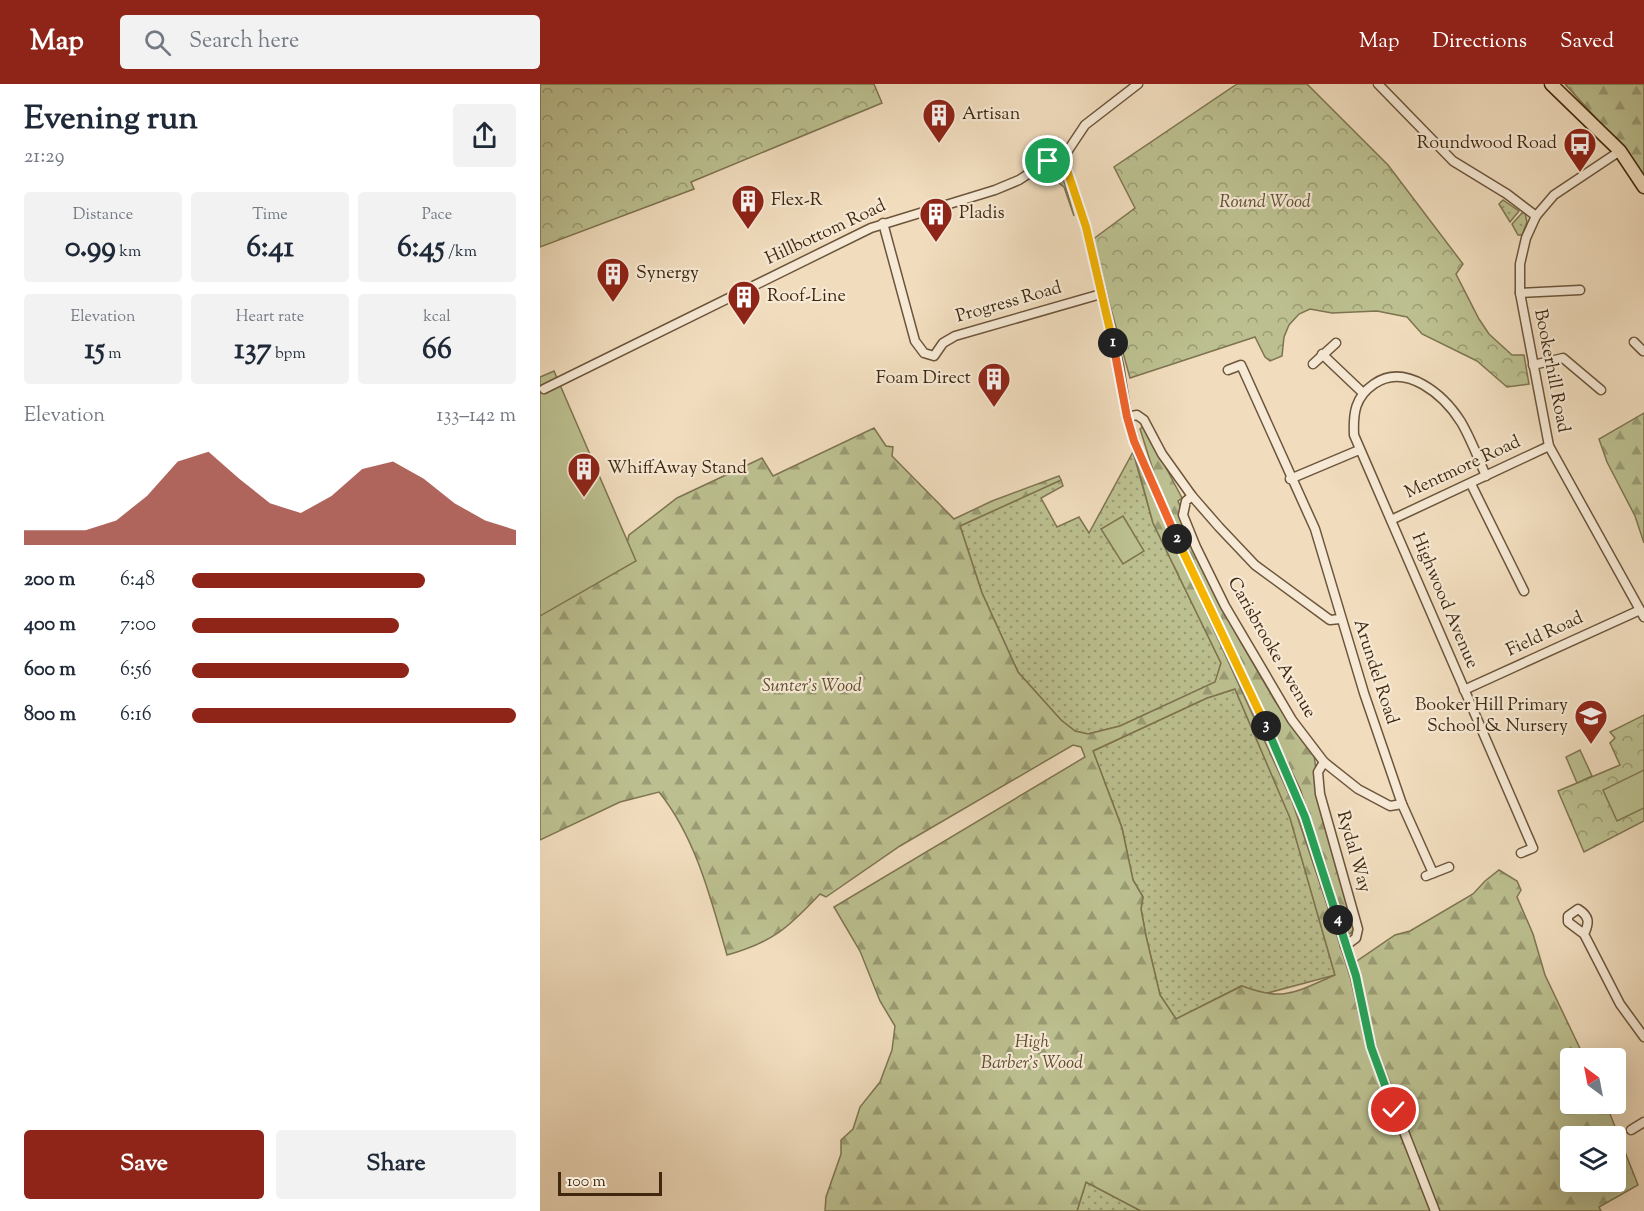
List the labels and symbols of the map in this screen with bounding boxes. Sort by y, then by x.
building icon: Artisan [921,97,957,144]
place label: Artisan [962,102,1021,128]
bus stop icon: Roundwood Road [1562,126,1598,173]
place label: Roundwood Road [1417,131,1557,157]
pin [1022,135,1073,186]
building icon: Flex-R [730,183,766,230]
place label: Flex-R [771,188,823,214]
park label: Round Wood [1219,190,1311,216]
street label: Hillbottom Road [761,194,891,272]
building icon: Pladis [918,196,954,243]
place label: Pladis [959,201,1005,227]
building icon: Synergy [595,256,631,303]
place label: Synergy [636,261,699,287]
street label: Progress Road [953,275,1065,331]
building icon: Roof-Line [726,279,762,326]
place label: Roof-Line [767,284,846,310]
street label: Bookerhill Road [1526,307,1576,435]
pin: 1 [1098,328,1128,358]
building icon: Foam Direct [976,361,1012,408]
place label: Foam Direct [876,366,971,392]
street label: Mentmore Road [1401,430,1525,506]
building icon: WhiffAway Stand [566,451,602,498]
place label: WhiffAway Stand [607,456,747,482]
pin: 2 [1162,524,1192,554]
street label: Highwood Avenue [1404,529,1484,673]
street label: Carisbrooke Avenue [1220,573,1322,723]
street label: Field Road [1502,606,1588,664]
street label: Arundel Road [1346,616,1404,728]
park label: Sunter's Wood [762,674,862,700]
place label: Booker Hill Primary School & Nursery [1415,693,1568,740]
school or university icon: Booker Hill Primary School & Nursery [1573,698,1609,745]
pin: 3 [1251,711,1281,741]
street label: Rydal Way [1329,808,1377,896]
pin: 4 [1323,905,1353,935]
park label: High Barber's Wood [981,1030,1083,1077]
north arrow [1560,1048,1626,1114]
pin [1368,1084,1419,1135]
scale bar [558,1169,662,1196]

